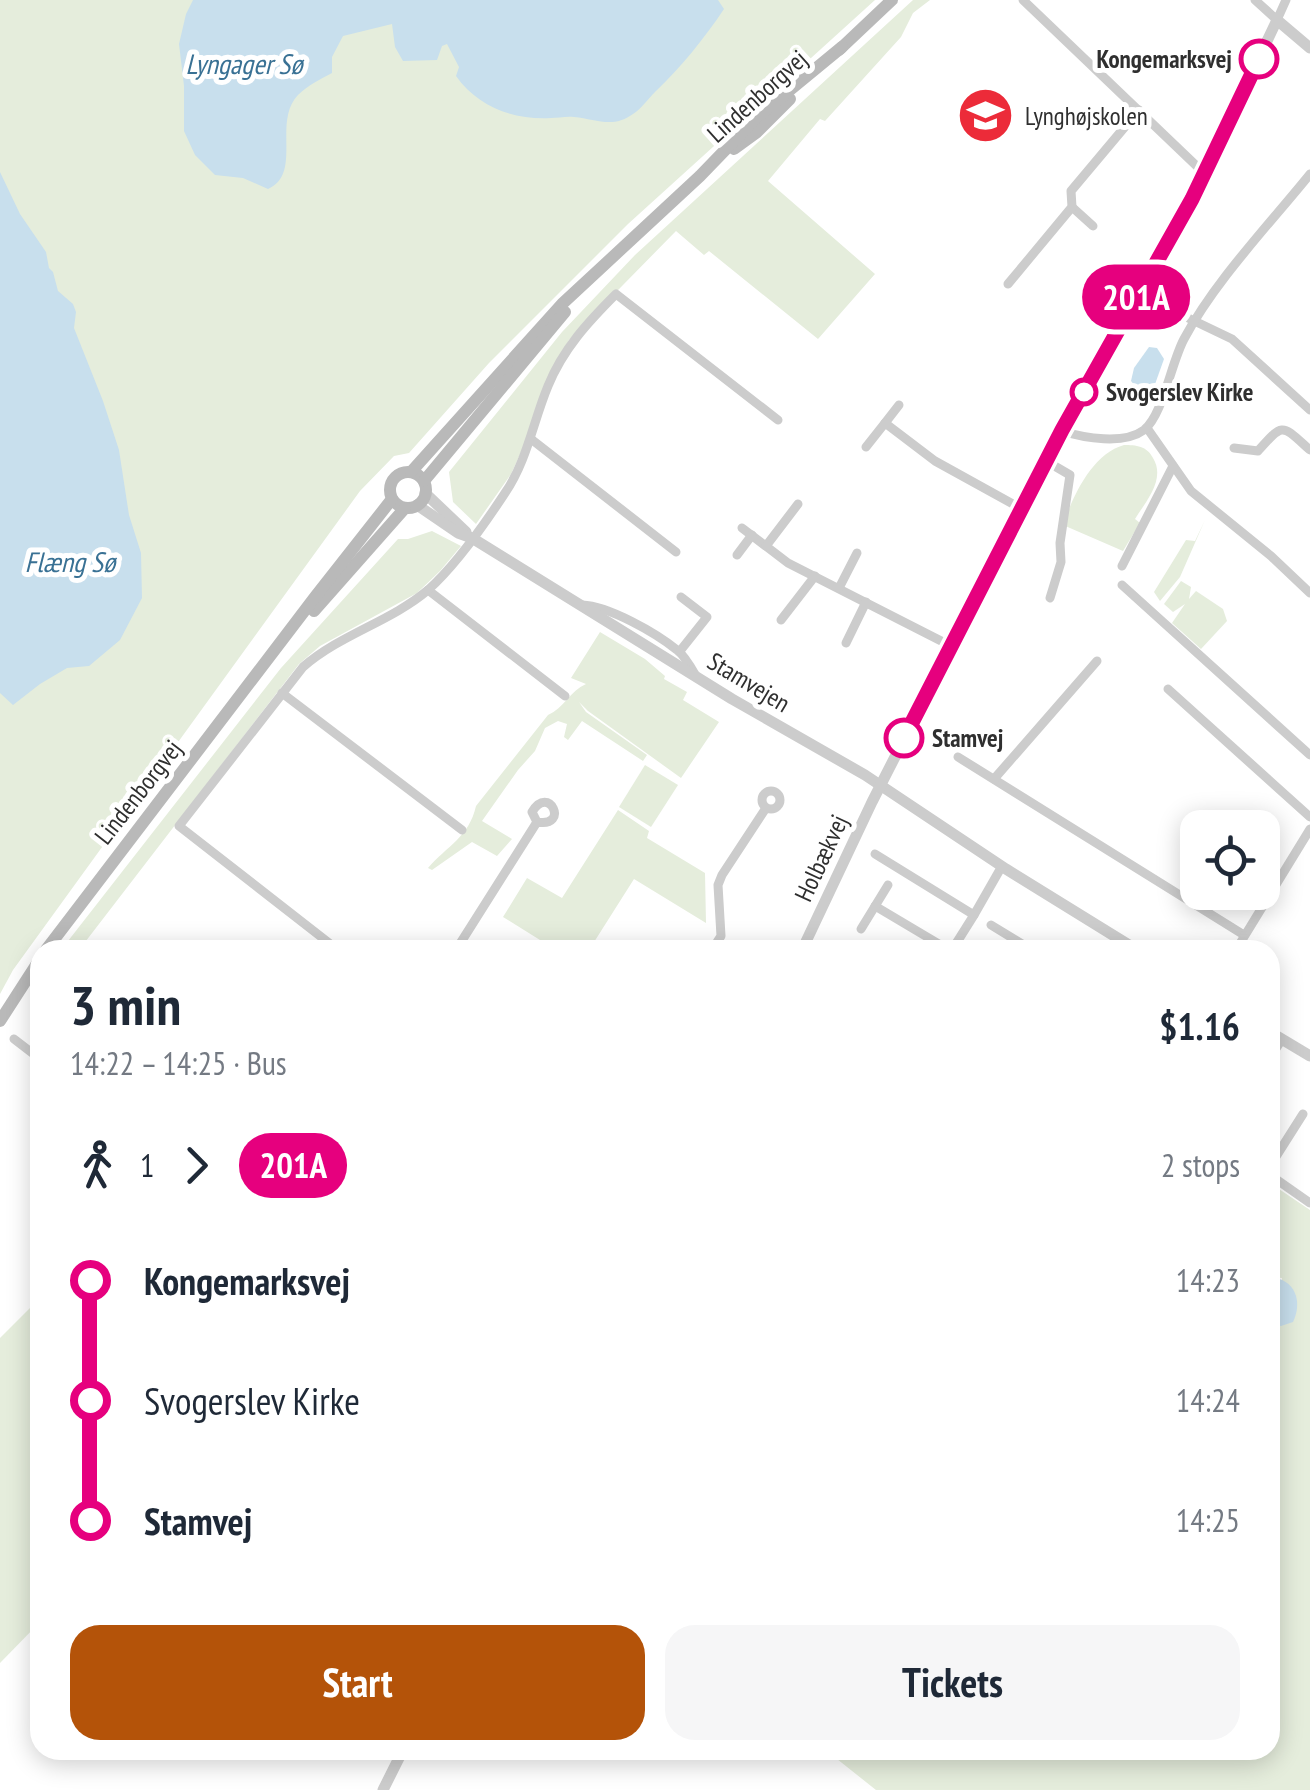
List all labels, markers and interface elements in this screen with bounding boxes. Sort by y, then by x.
marker: Kongemarksvej [1240,40,1278,78]
street label: Lindenborgvej [700,43,814,149]
place label: Kongemarksvej [1096,43,1232,75]
water label: Lyngager Sø [185,45,305,82]
school or university icon: Lynghøjskolen [956,86,1016,146]
place label: Lynghøjskolen [1025,100,1148,132]
line badge: 201A [1066,264,1206,330]
text: 201A [1102,274,1170,320]
place label: Svogerslev Kirke [1106,376,1253,408]
marker: Svogerslev Kirke [1071,379,1097,405]
water label: Flæng Sø [25,543,118,580]
street label: Stamvejen [702,645,796,719]
marker: Stamvej [885,719,923,757]
place label: Stamvej [932,722,1003,754]
street label: Lindenborgvej [87,733,189,851]
street label: Holbækvej [787,810,855,906]
map controls [1180,810,1280,910]
button: locate [1180,810,1280,910]
text: 3 min [70,969,181,1040]
text: $1.16 [1159,1001,1240,1050]
text: 14:22 – 14:25 · Bus [70,1042,287,1084]
icon: walk [70,1138,125,1193]
icon: forward [169,1138,224,1193]
text: 201A [259,1142,327,1188]
text: 1 [140,1144,154,1186]
text: 2 stops [1161,1144,1240,1186]
text: Kongemarksvej [144,1256,350,1305]
text: 14:23 [1176,1259,1240,1301]
text: Svogerslev Kirke [144,1376,360,1425]
text: 14:24 [1176,1379,1240,1421]
text: Stamvej [144,1496,252,1545]
text: 14:25 [1176,1499,1240,1541]
button: Start [70,1625,645,1740]
button: Tickets [665,1625,1240,1740]

